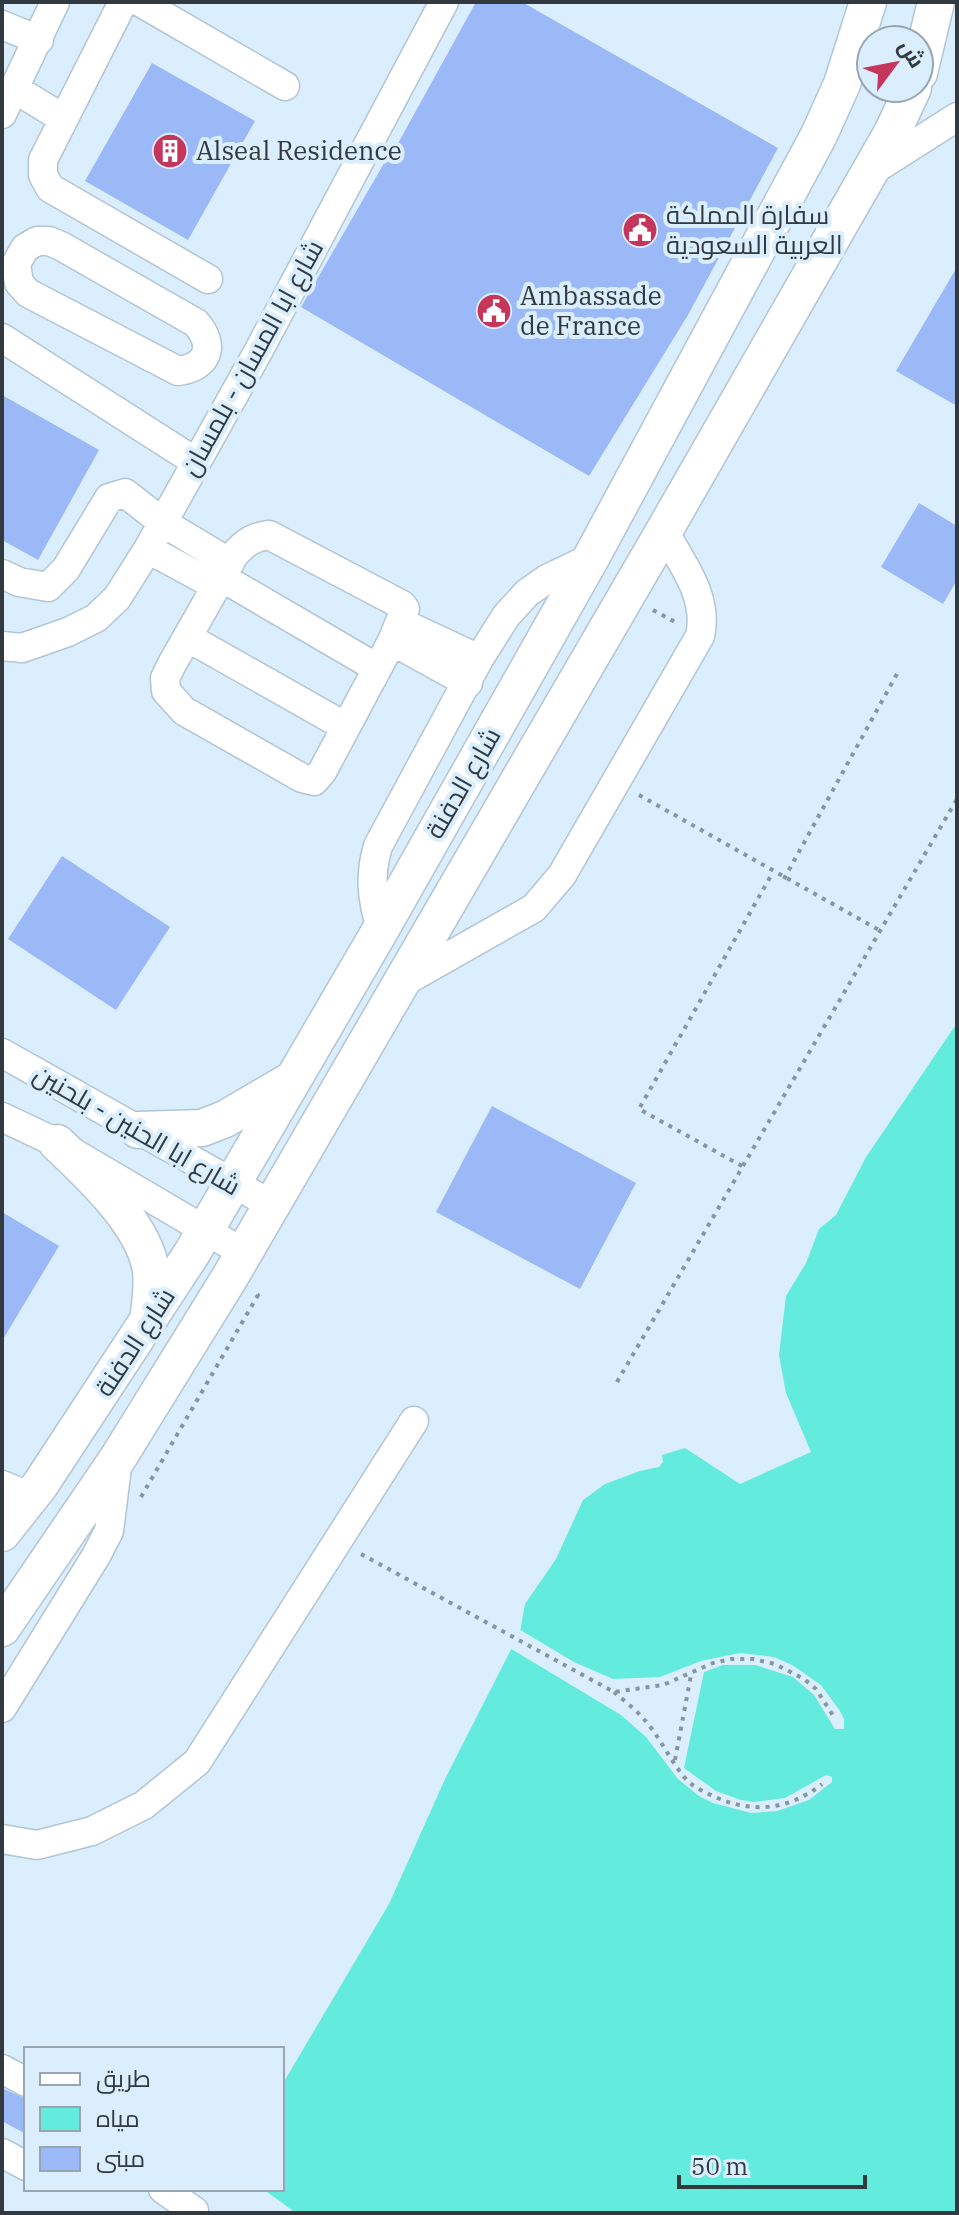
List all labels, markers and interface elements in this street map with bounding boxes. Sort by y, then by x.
north arrow [855,24,935,104]
text: ش [893,33,932,73]
building icon: Alseal Residence [151,132,189,170]
place label: Alseal Residence [196,133,402,167]
place label: سفارة المملكة العربية السعودية [666,197,843,261]
public building icon: سفارة المملكة العربية السعودية [621,211,659,249]
street label: شارع ابا المسان - بلمسان [172,233,331,482]
place label: Ambassade de France [520,278,662,342]
public building icon: Ambassade de France [475,292,513,330]
street label: شارع الدفنة [417,721,508,845]
street label: شارع ابا الحنين - بلحنين [27,1056,247,1203]
street label: شارع الدفنة [86,1281,183,1403]
legend [24,2047,284,2191]
text: طريق [96,2062,151,2094]
text: مياه [96,2102,140,2134]
scale bar [679,2139,865,2189]
text: مبنى [96,2142,145,2174]
text: 50 m [691,2150,748,2182]

